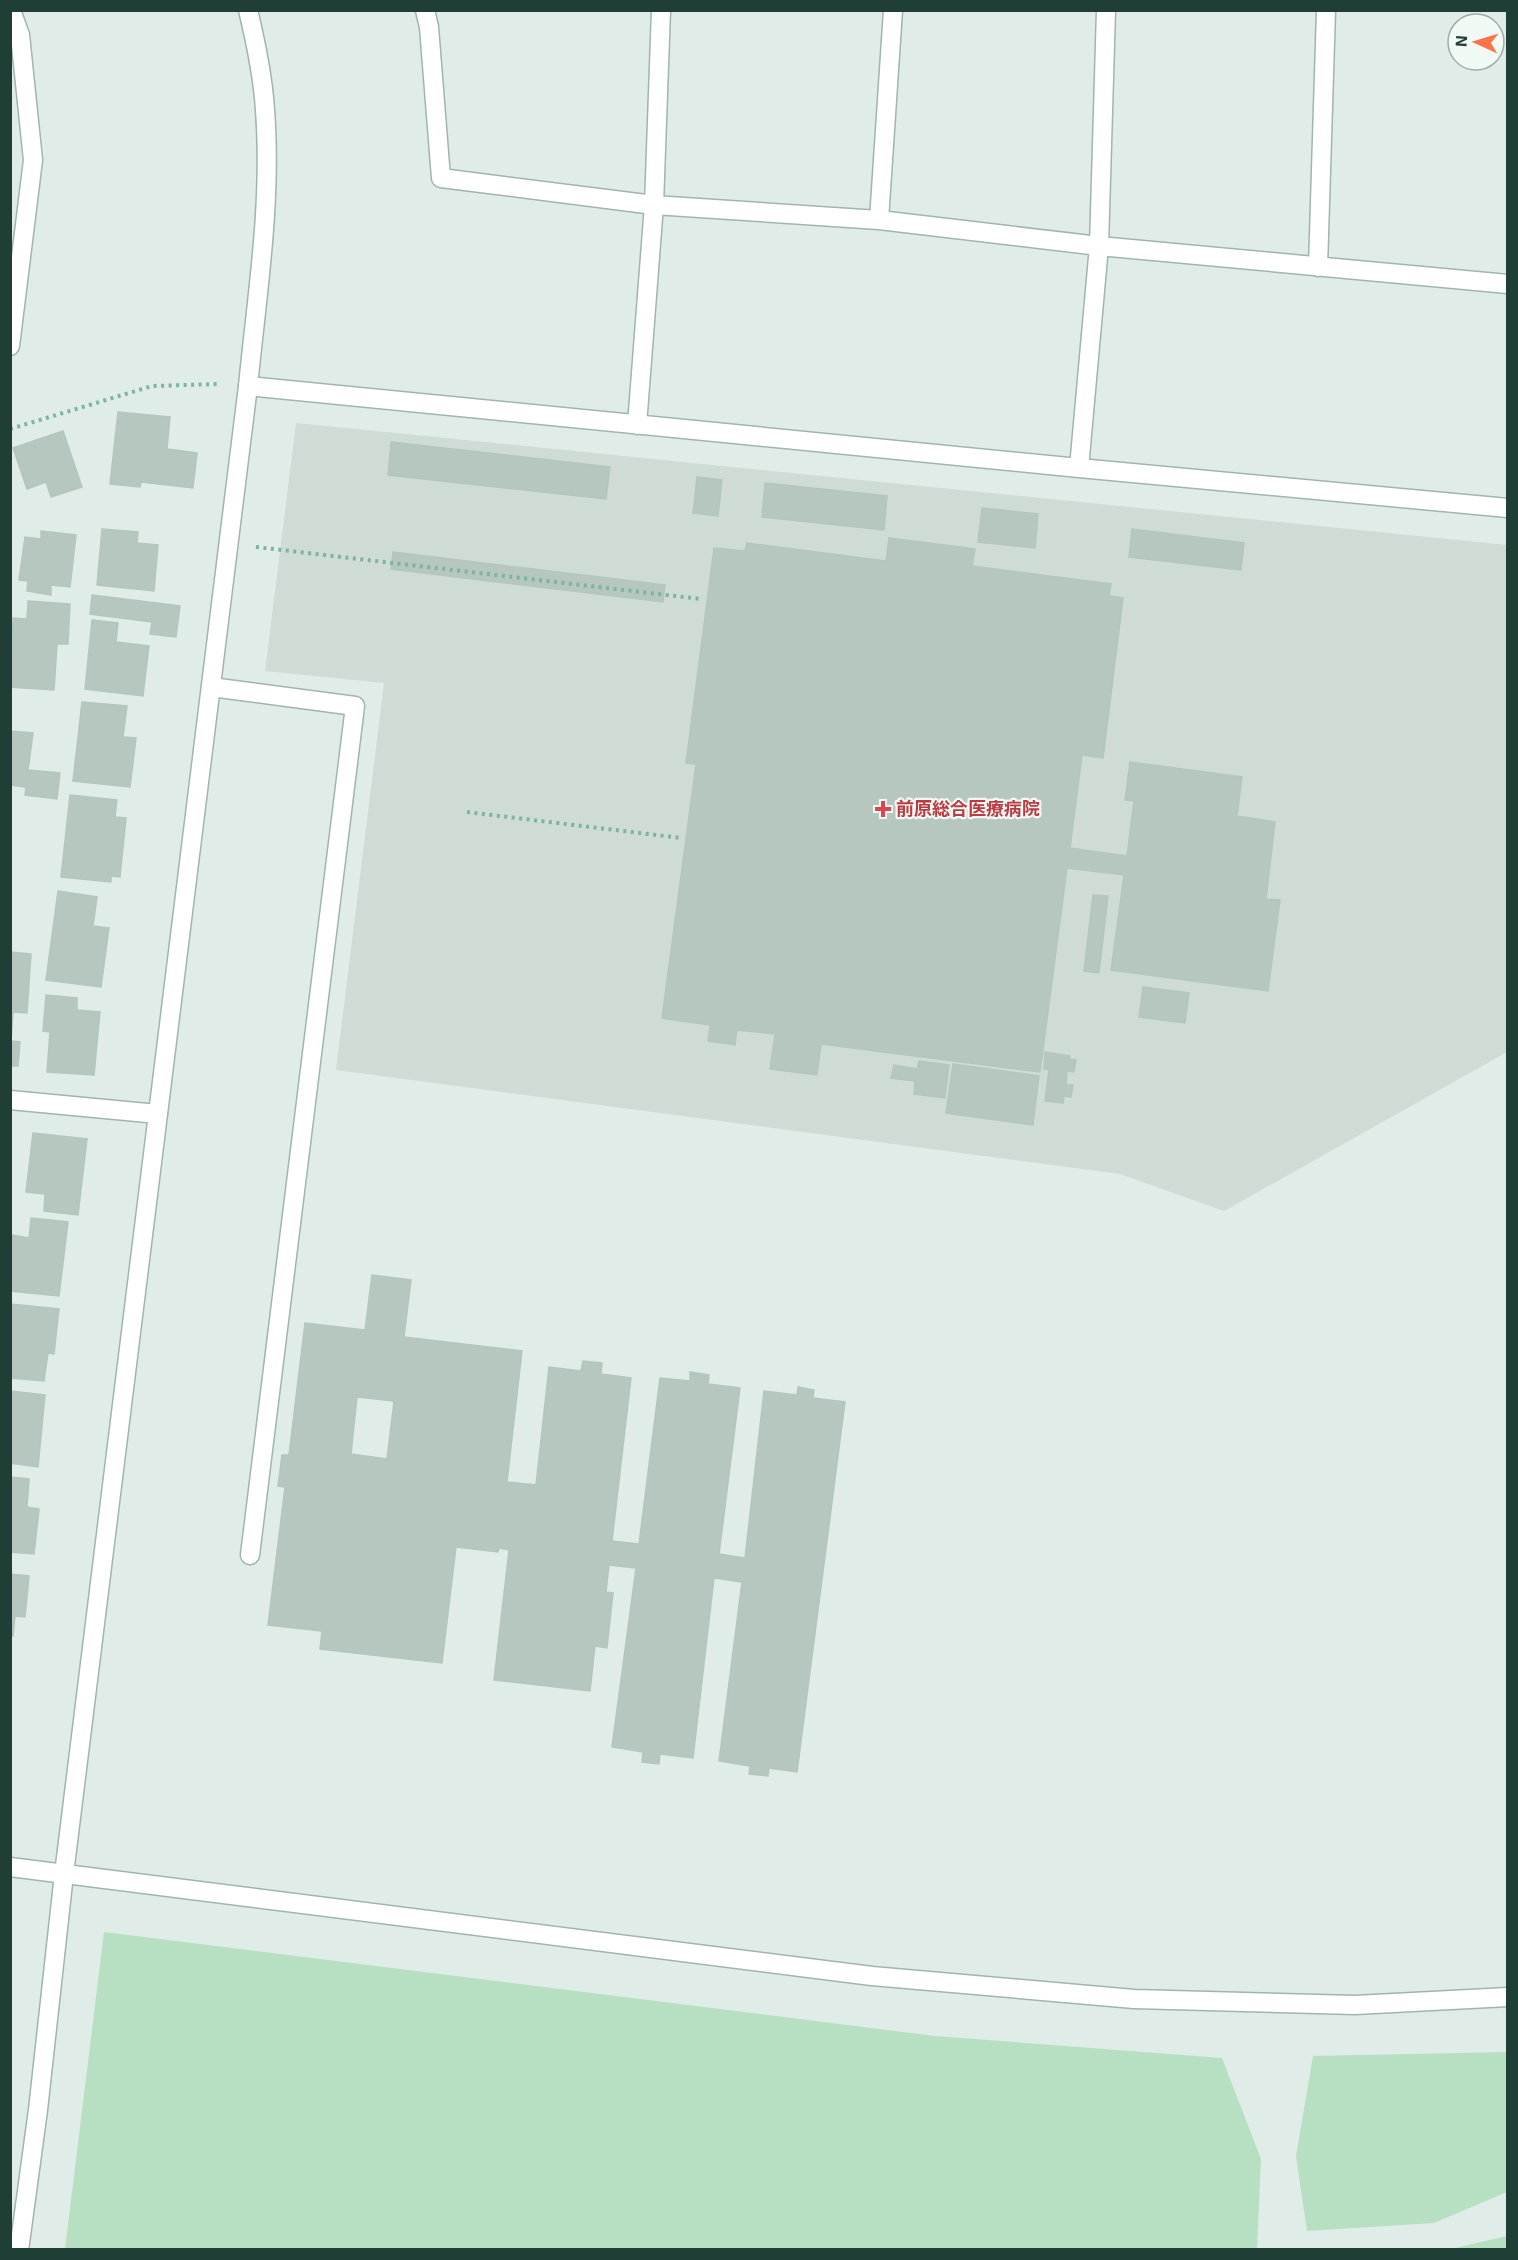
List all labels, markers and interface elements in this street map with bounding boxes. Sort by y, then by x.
north arrow [1446,12,1506,72]
text: N [1451,34,1470,47]
place label: 前原総合医療病院 [896,797,1040,819]
marker: 前原総合医療病院 [874,800,892,818]

